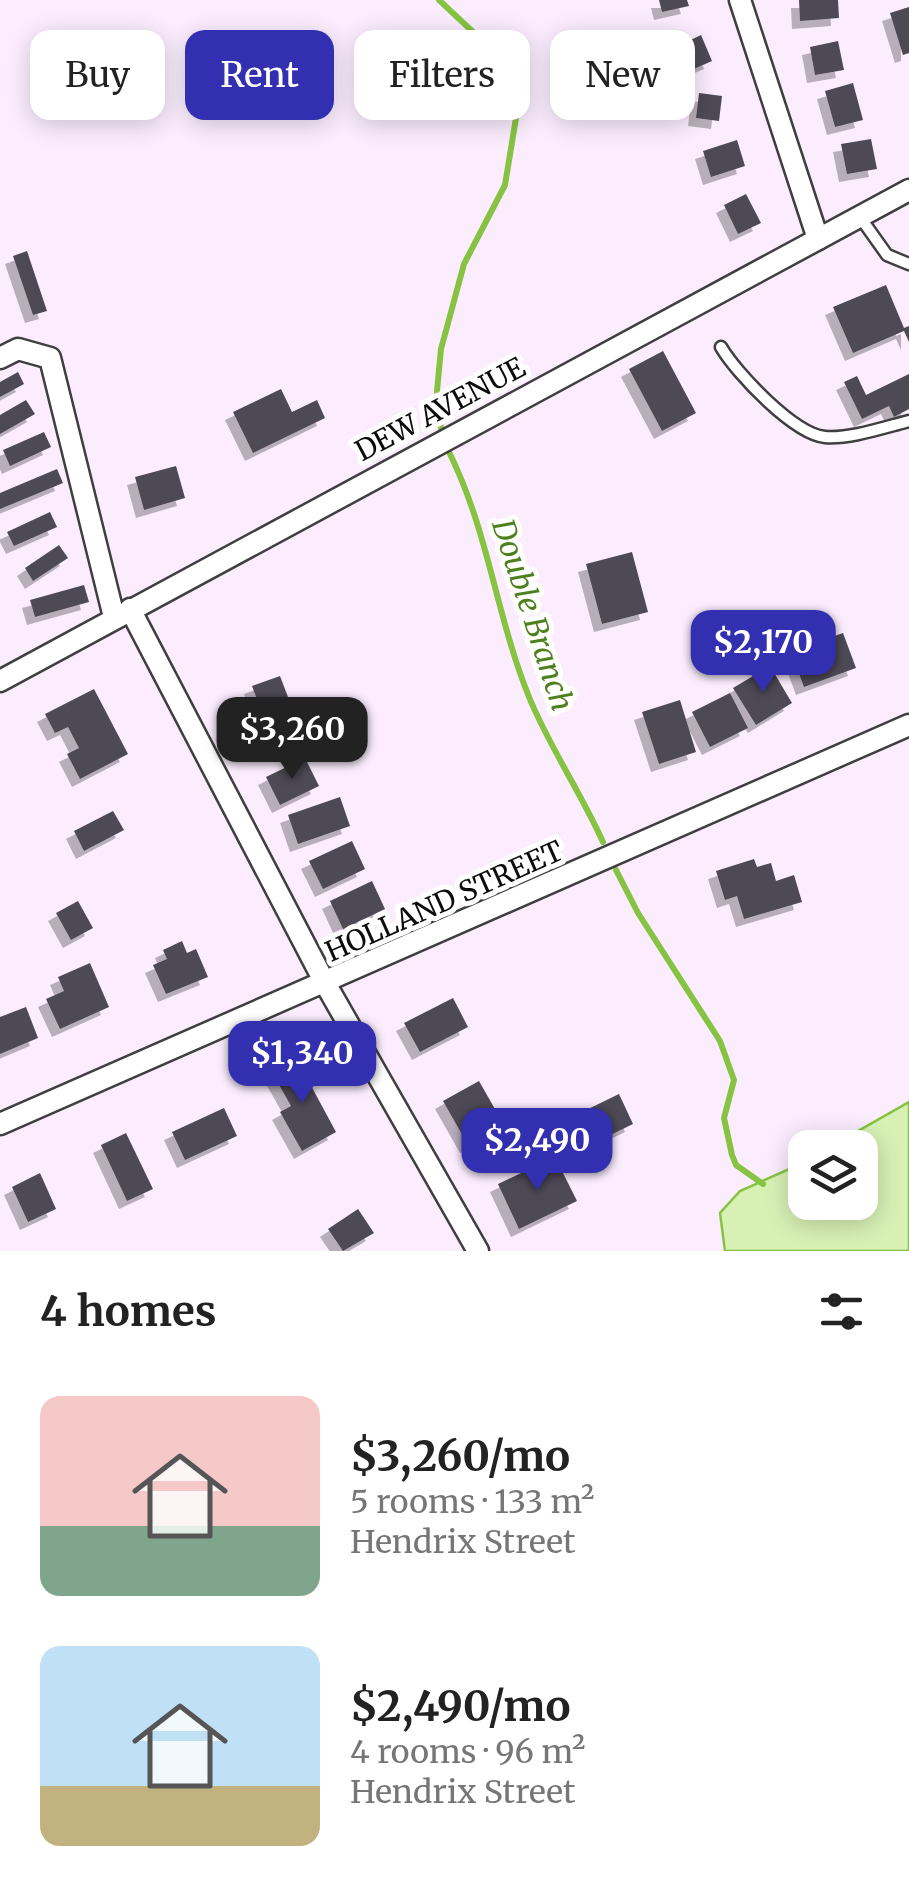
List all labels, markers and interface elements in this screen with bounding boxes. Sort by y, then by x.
chip: Buy [30,30,165,120]
chip: Rent [185,30,334,120]
chip: Filters [354,30,530,120]
chip: New [550,30,695,120]
street label: DEW AVENUE [349,349,531,469]
water label: Double Branch [484,513,582,716]
pin: $2,170 [682,610,844,695]
text: $2,170 [713,622,813,662]
pin: $3,260 [211,697,373,782]
text: $3,260 [239,709,345,749]
street label: HOLLAND STREET [320,832,568,970]
pin: $1,340 [221,1021,383,1106]
text: $1,340 [250,1033,354,1073]
pin: $2,490 [456,1108,618,1193]
text: $2,490 [483,1120,591,1160]
map controls [788,1130,878,1220]
button: layers [788,1130,878,1220]
icon: filters [814,1284,869,1339]
text: 4 homes [40,1285,217,1337]
text: $3,260/mo [350,1430,570,1482]
icon: home [120,1436,240,1556]
text: 5 rooms · 133 m² [350,1482,594,1522]
text: Hendrix Street [350,1522,575,1562]
text: $2,490/mo [350,1680,571,1732]
icon: home [120,1686,240,1806]
text: 4 rooms · 96 m² [350,1732,585,1772]
text: Hendrix Street [350,1772,575,1812]

